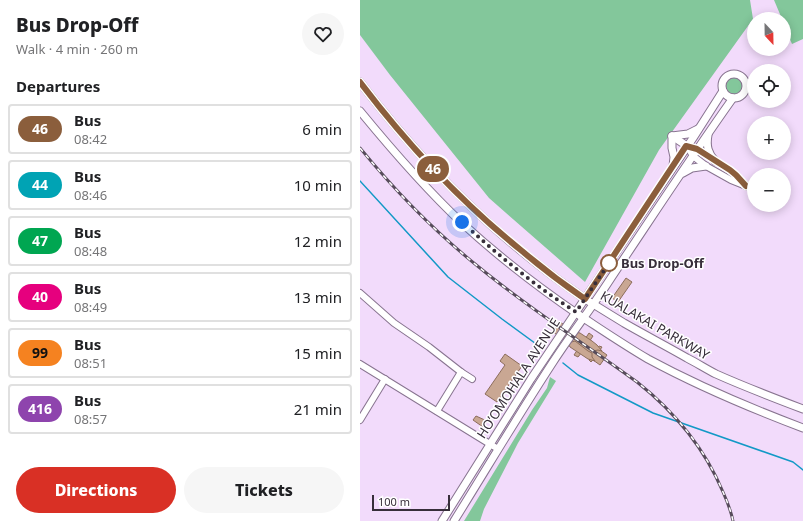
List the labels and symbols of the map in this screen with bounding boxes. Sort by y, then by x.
north arrow [747,12,791,56]
line badge: 46 [415,156,451,182]
your location [452,212,472,232]
marker: Bus Drop-Off [600,254,618,272]
place label: Bus Drop-Off [621,254,705,272]
street label: KUALAKAI PARKWAY [597,286,713,364]
street label: HO’OMOHALA AVENUE [472,314,564,442]
scale bar [372,493,450,512]

